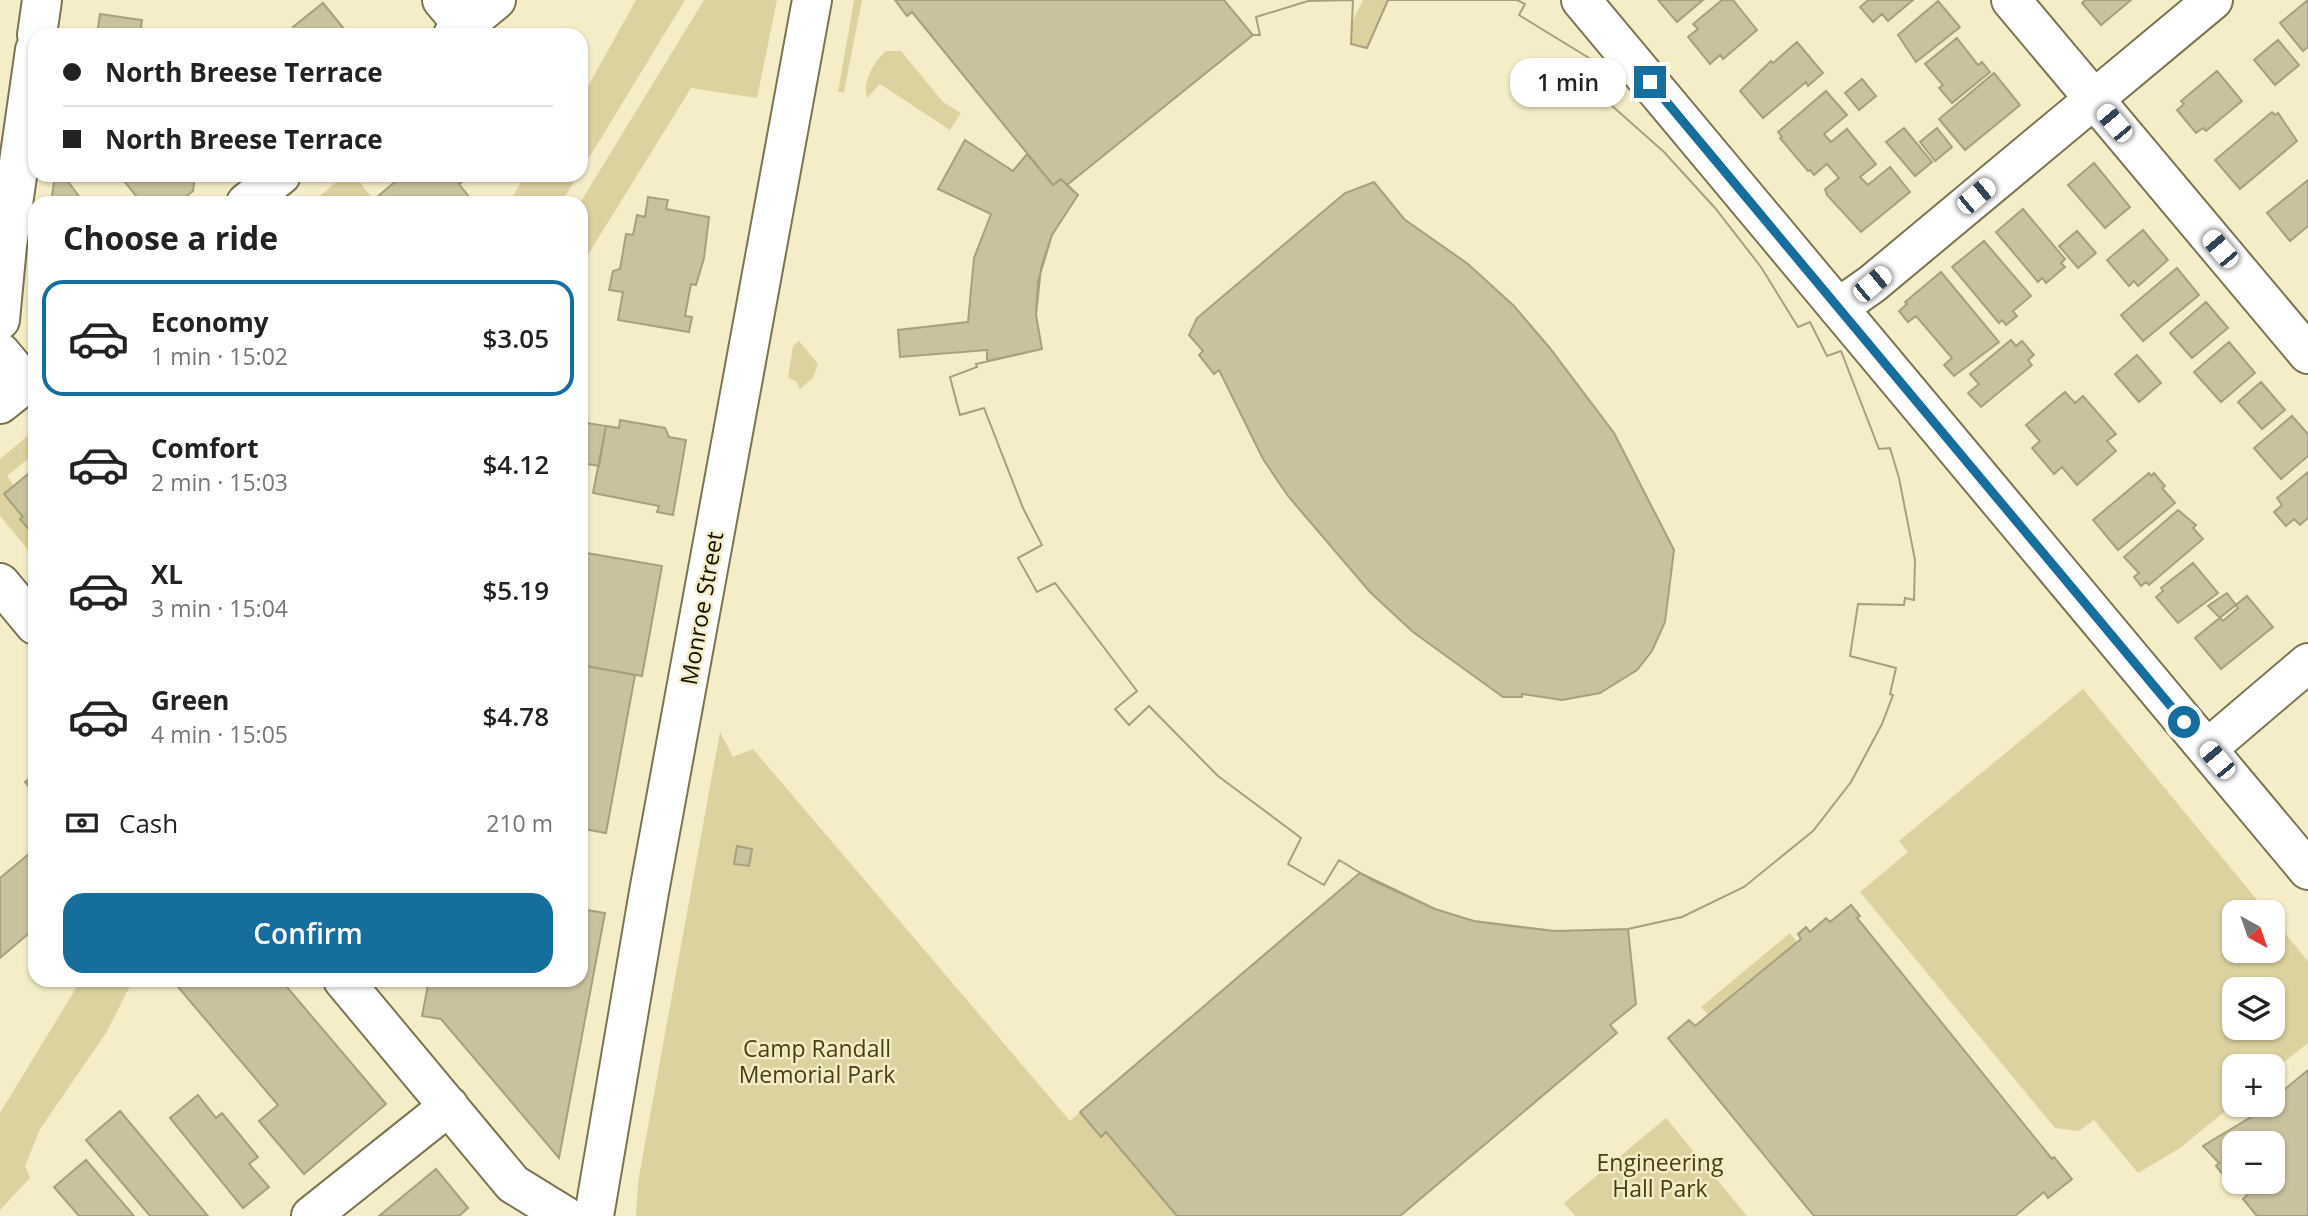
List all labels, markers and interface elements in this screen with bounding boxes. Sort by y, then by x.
text: North Breese Terrace [105,54,383,90]
callout: 1 min [1510,57,1626,106]
text: 1 min [1537,66,1599,98]
route end [1634,66,1666,98]
car [2093,100,2136,146]
text: North Breese Terrace [105,121,383,157]
car [1954,174,1999,218]
text: Choose a ride [63,216,278,259]
car [2199,226,2242,272]
car [1850,262,1895,306]
text: Economy [151,304,269,340]
icon: car [67,307,130,370]
text: $3.05 [482,320,549,356]
text: 1 min · 15:02 [151,340,288,372]
text: Comfort [151,430,258,466]
icon: car [67,433,130,496]
text: $4.12 [482,446,549,482]
text: 2 min · 15:03 [151,466,288,498]
street label: Monroe Street [672,529,730,687]
text: XL [151,556,183,592]
icon: car [67,559,130,622]
text: $5.19 [482,572,549,608]
text: 3 min · 15:04 [151,592,288,624]
text: Green [151,682,229,718]
icon: car [67,685,130,748]
text: $4.78 [482,698,549,734]
route start [2168,706,2200,738]
text: 4 min · 15:05 [151,718,288,750]
car [2196,737,2239,783]
icon: cash [63,804,101,842]
text: Cash [119,805,178,841]
text: 210 m [486,807,553,839]
button: Confirm [63,893,553,973]
north arrow [2222,900,2286,962]
map controls [2222,900,2285,1194]
button: layers [2222,977,2285,1040]
park label: Camp Randall Memorial Park [739,1032,895,1090]
button: + [2222,1054,2285,1117]
button: − [2222,1131,2285,1194]
park label: Engineering Hall Park [1597,1146,1724,1204]

